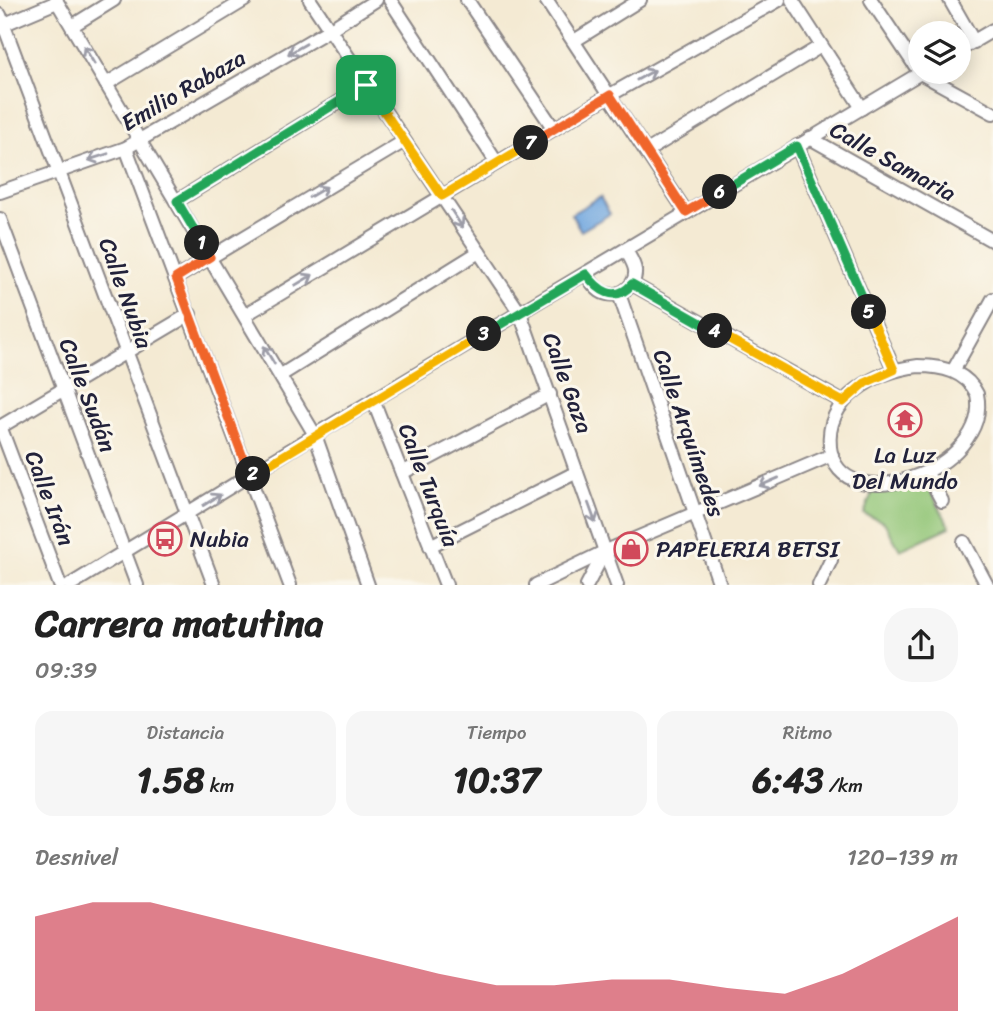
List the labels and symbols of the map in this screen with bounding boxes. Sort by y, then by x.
street label: Emilio Rabaza [113,38,254,143]
one-way arrow [287,42,307,56]
one-way arrow [81,45,95,65]
pin [336,55,396,115]
one-way arrow [635,68,656,81]
street label: Calle Samaria [822,110,964,213]
pin: 7 [514,125,548,160]
one-way arrow [87,152,109,164]
pin: 6 [702,174,738,210]
one-way arrow [308,185,328,199]
one-way arrow [450,209,464,228]
pin: 1 [184,226,220,260]
street label: Calle Nubia [87,232,165,355]
one-way arrow [293,272,313,286]
pin: 5 [852,294,886,330]
pin: 4 [698,314,732,348]
pin: 3 [466,316,502,352]
street label: Calle Gaza [530,327,605,440]
street label: Calle Sudán [47,332,128,458]
street label: Calle Arquímedes [641,344,737,523]
one-way arrow [261,345,275,365]
temple icon: La Luz Del Mundo [886,401,924,439]
street label: Calle Turquía [386,417,471,554]
place label: La Luz Del Mundo [852,435,958,502]
street label: Calle Irán [13,444,86,552]
pin: 2 [236,456,270,491]
one-way arrow [759,476,780,489]
one-way arrow [202,492,222,506]
one-way arrow [587,502,599,524]
place label: Nubia [190,519,249,560]
bus stop icon: Nubia [146,520,184,558]
place label: PAPELERIA BETSI [656,529,841,570]
shop icon: PAPELERIA BETSI [612,530,650,568]

